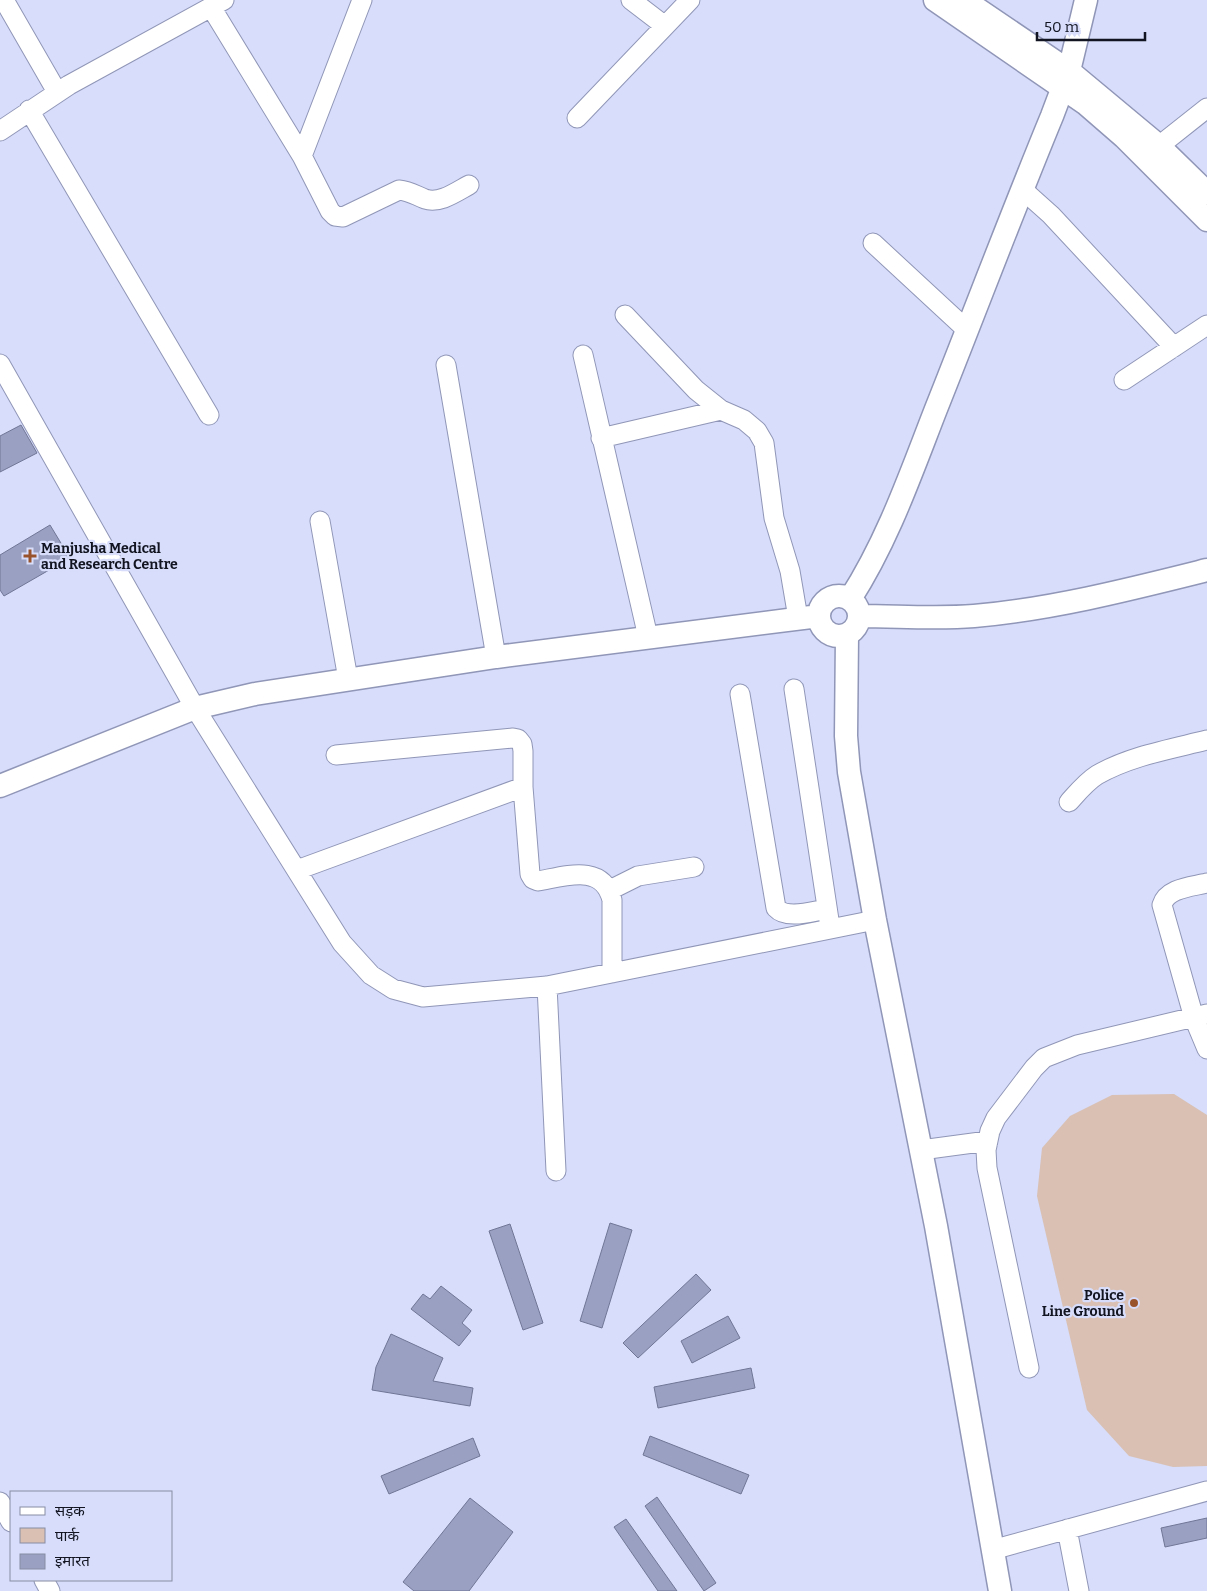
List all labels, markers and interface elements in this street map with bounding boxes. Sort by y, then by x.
scale bar [1037,10,1144,42]
text: 50 m [1044,18,1080,36]
place label: Manjusha Medical and Research Centre [41,540,178,573]
marker: Manjusha Medical and Research Centre [23,549,37,563]
place label: Police Line Ground [1042,1287,1125,1320]
marker: Police Line Ground [1128,1297,1140,1309]
legend [10,1491,172,1581]
text: सड़क [55,1502,85,1520]
text: पार्क [55,1527,79,1545]
text: इमारत [55,1552,90,1570]

